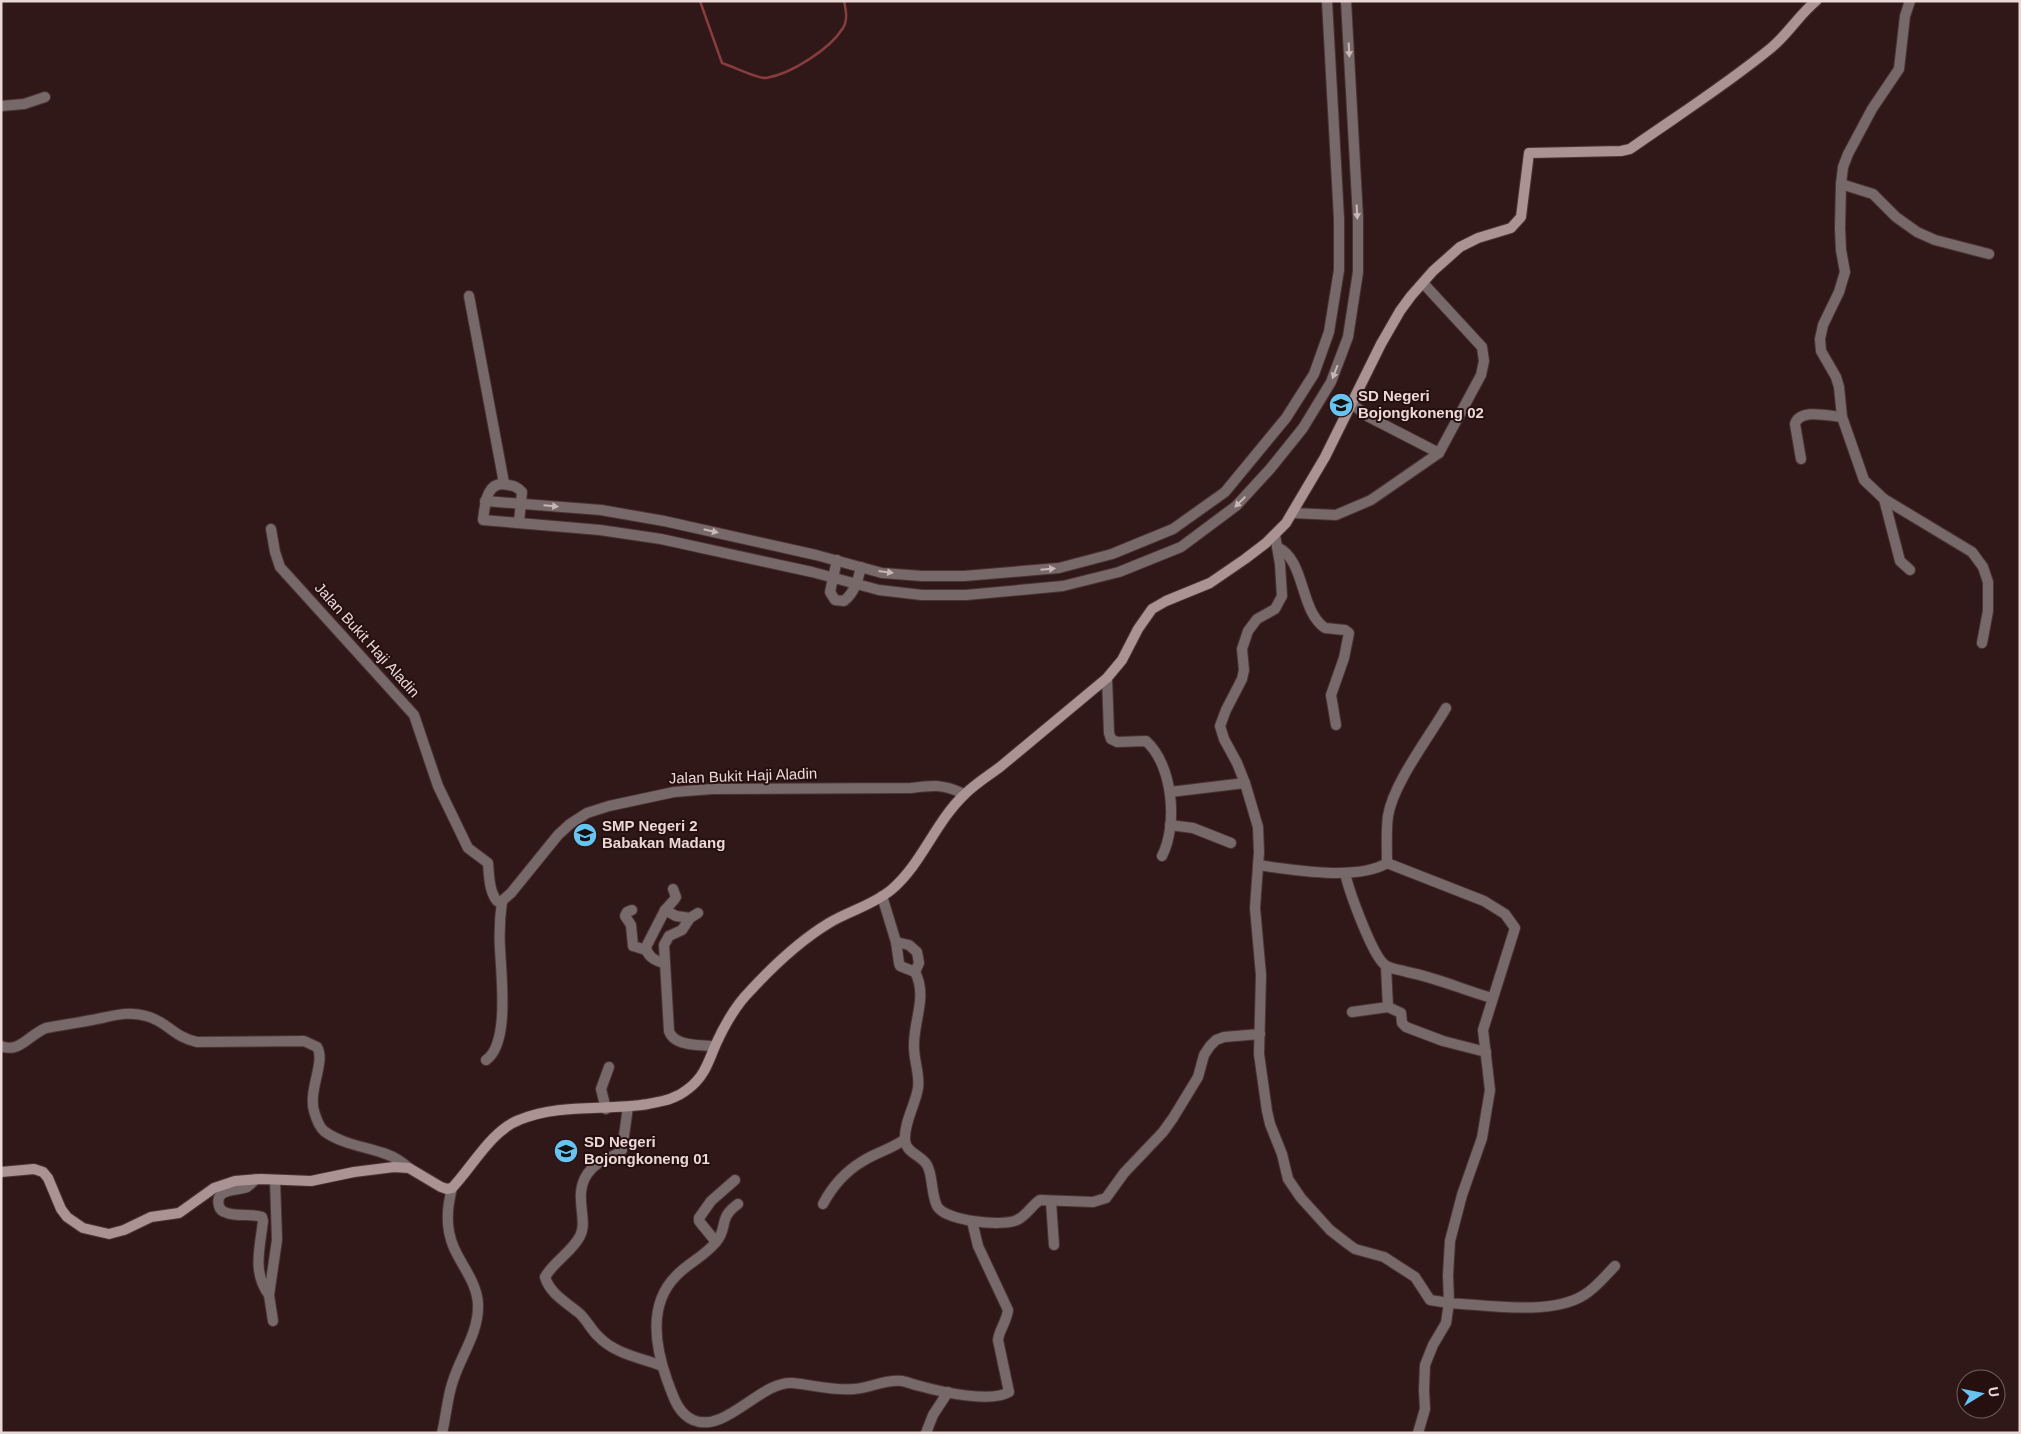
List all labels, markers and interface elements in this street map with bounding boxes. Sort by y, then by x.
one-way arrow [1345,42,1353,58]
one-way arrow [1354,204,1362,220]
one-way arrow [1331,364,1338,379]
place label: SD Negeri Bojongkoneng 02 [1358,387,1484,421]
school or university icon: SD Negeri Bojongkoneng 02 [1328,392,1354,418]
one-way arrow [1234,496,1246,508]
one-way arrow [543,502,559,510]
one-way arrow [704,527,719,535]
one-way arrow [1041,565,1057,573]
one-way arrow [879,569,895,577]
street label: Jalan Bukit Haji Aladin [311,579,423,701]
street label: Jalan Bukit Haji Aladin [669,764,817,787]
place label: SMP Negeri 2 Babakan Madang [602,817,725,851]
school or university icon: SMP Negeri 2 Babakan Madang [572,822,598,848]
place label: SD Negeri Bojongkoneng 01 [584,1133,710,1167]
school or university icon: SD Negeri Bojongkoneng 01 [553,1138,579,1164]
north arrow [1956,1369,2006,1419]
text: U [1985,1385,2003,1398]

